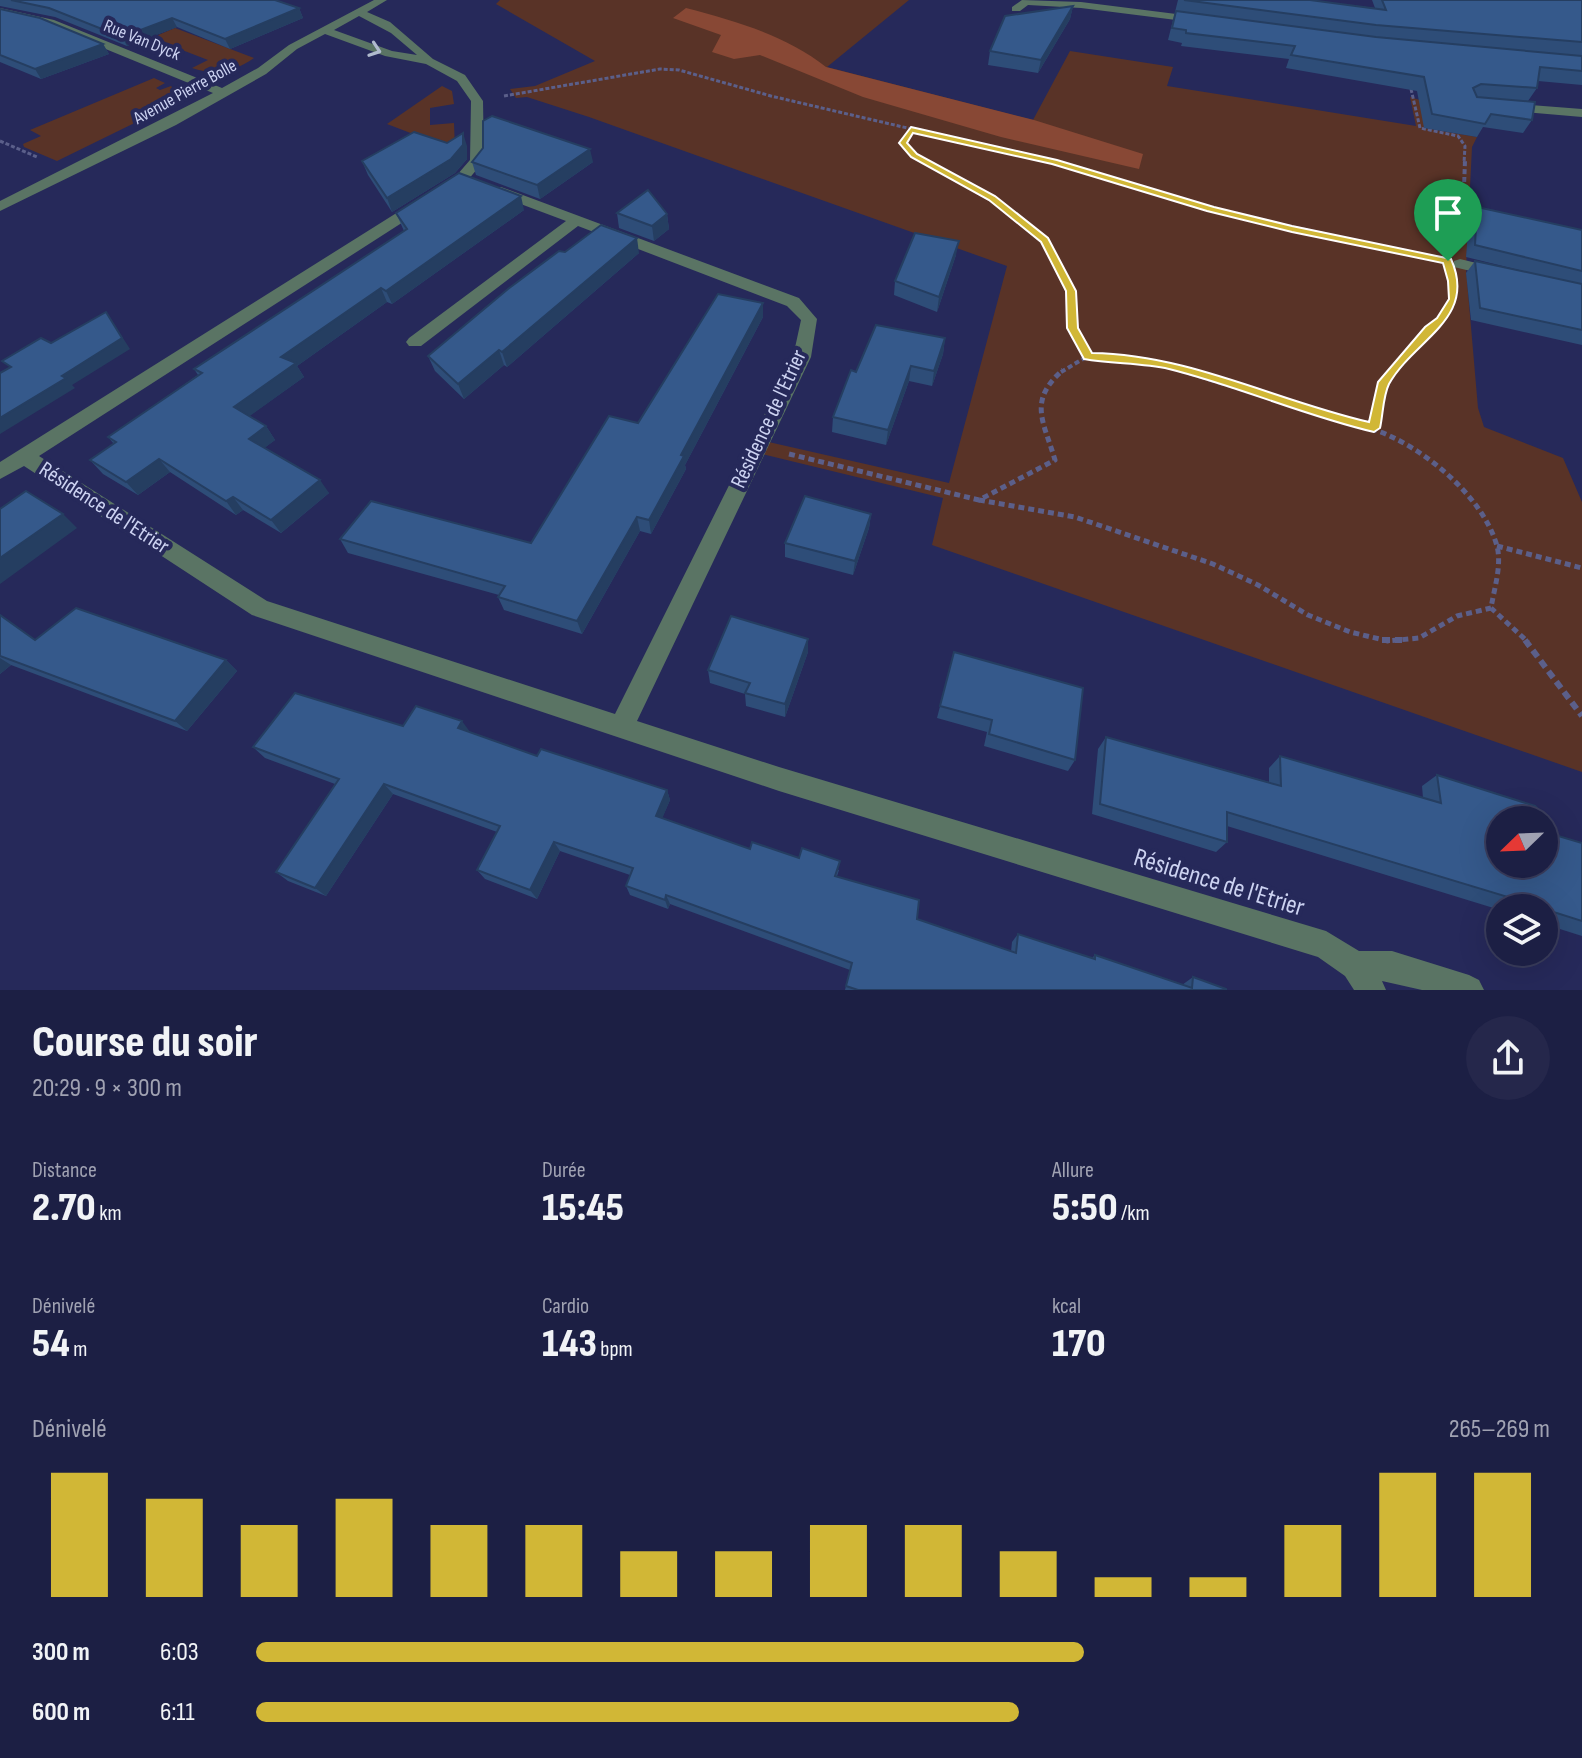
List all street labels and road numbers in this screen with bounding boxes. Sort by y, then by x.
street label: Rue Van Dyck [101,15,183,65]
street label: Avenue Pierre Bolle [129,55,240,129]
street label: Résidence de l'Etrier [725,345,813,493]
street label: Résidence de l'Etrier [34,456,174,560]
street label: Résidence de l'Etrier [1130,842,1309,924]

